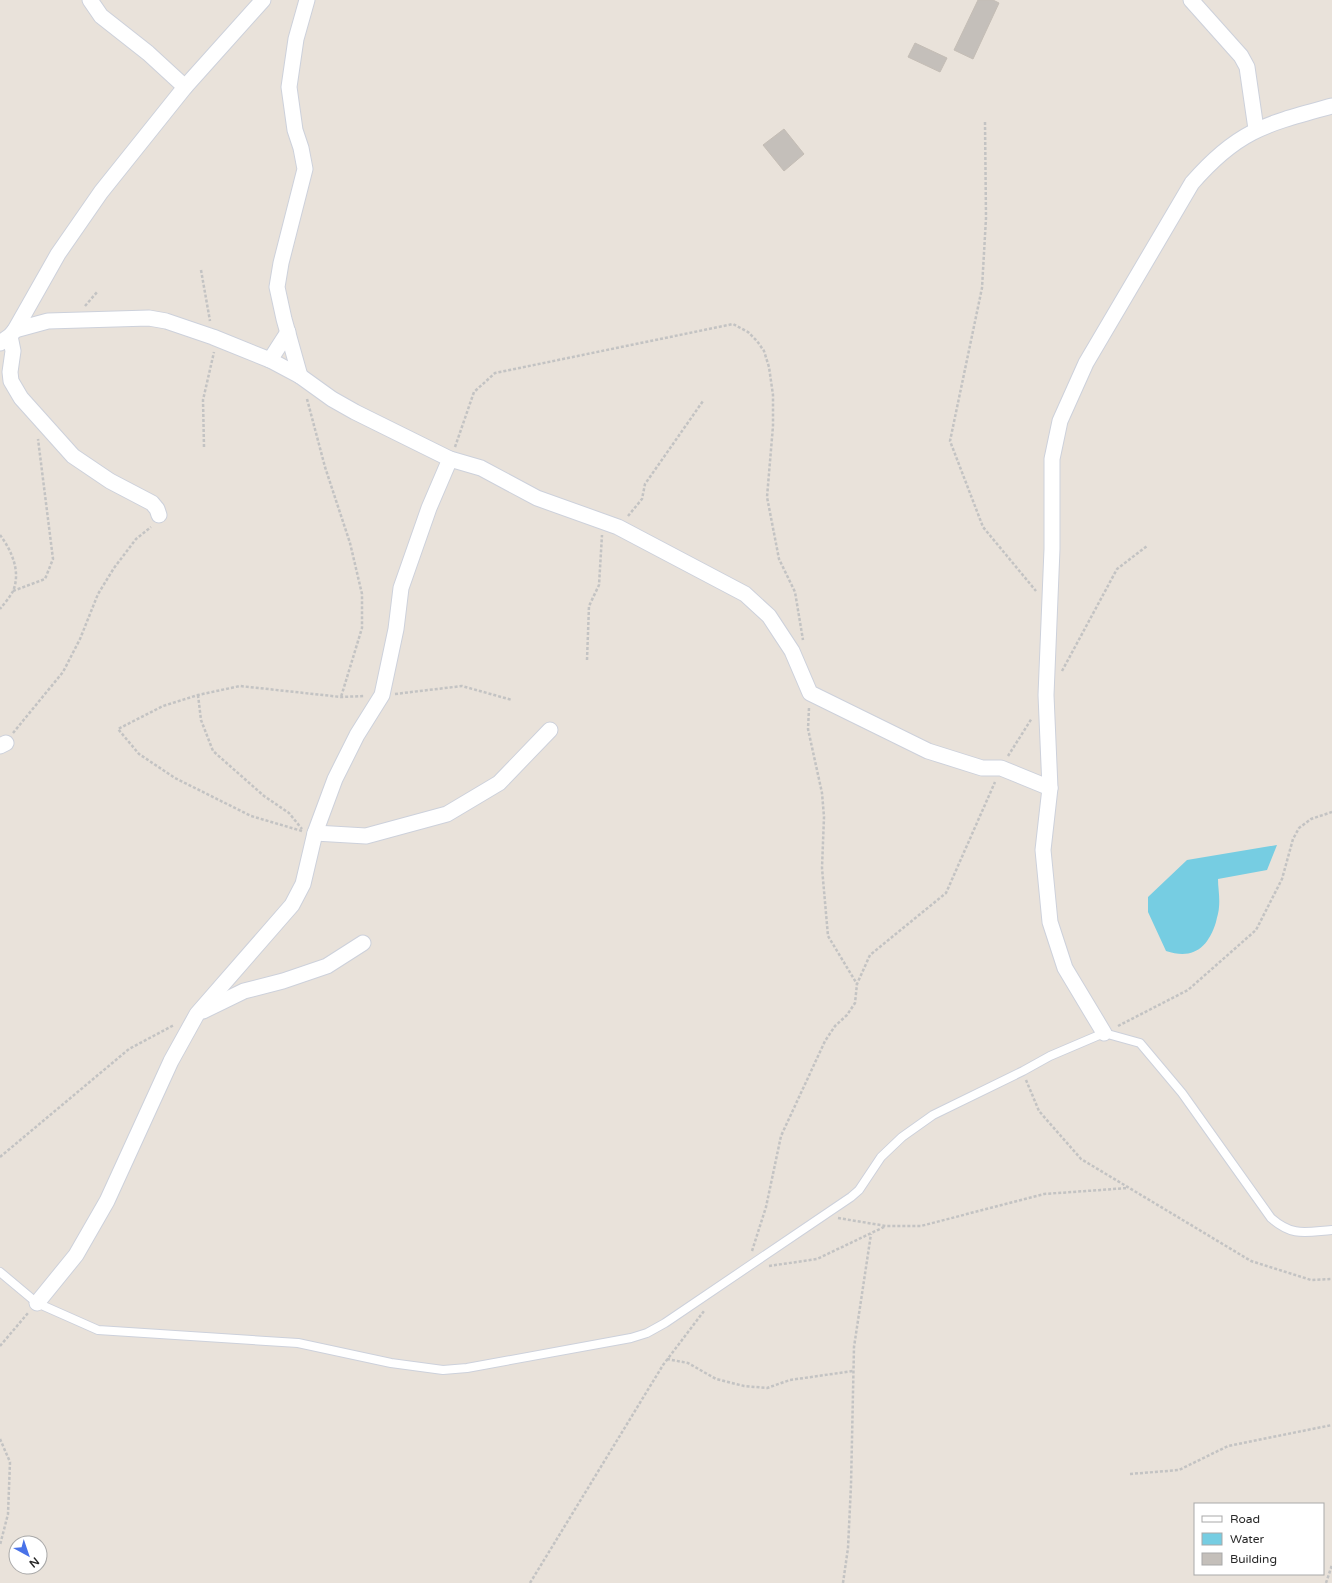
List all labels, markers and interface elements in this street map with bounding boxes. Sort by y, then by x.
legend [1194,1503,1324,1575]
text: Road [1230,1512,1260,1526]
text: Water [1230,1532,1265,1546]
north arrow [8,1535,48,1575]
text: Building [1230,1552,1277,1566]
text: N [27,1554,42,1570]

